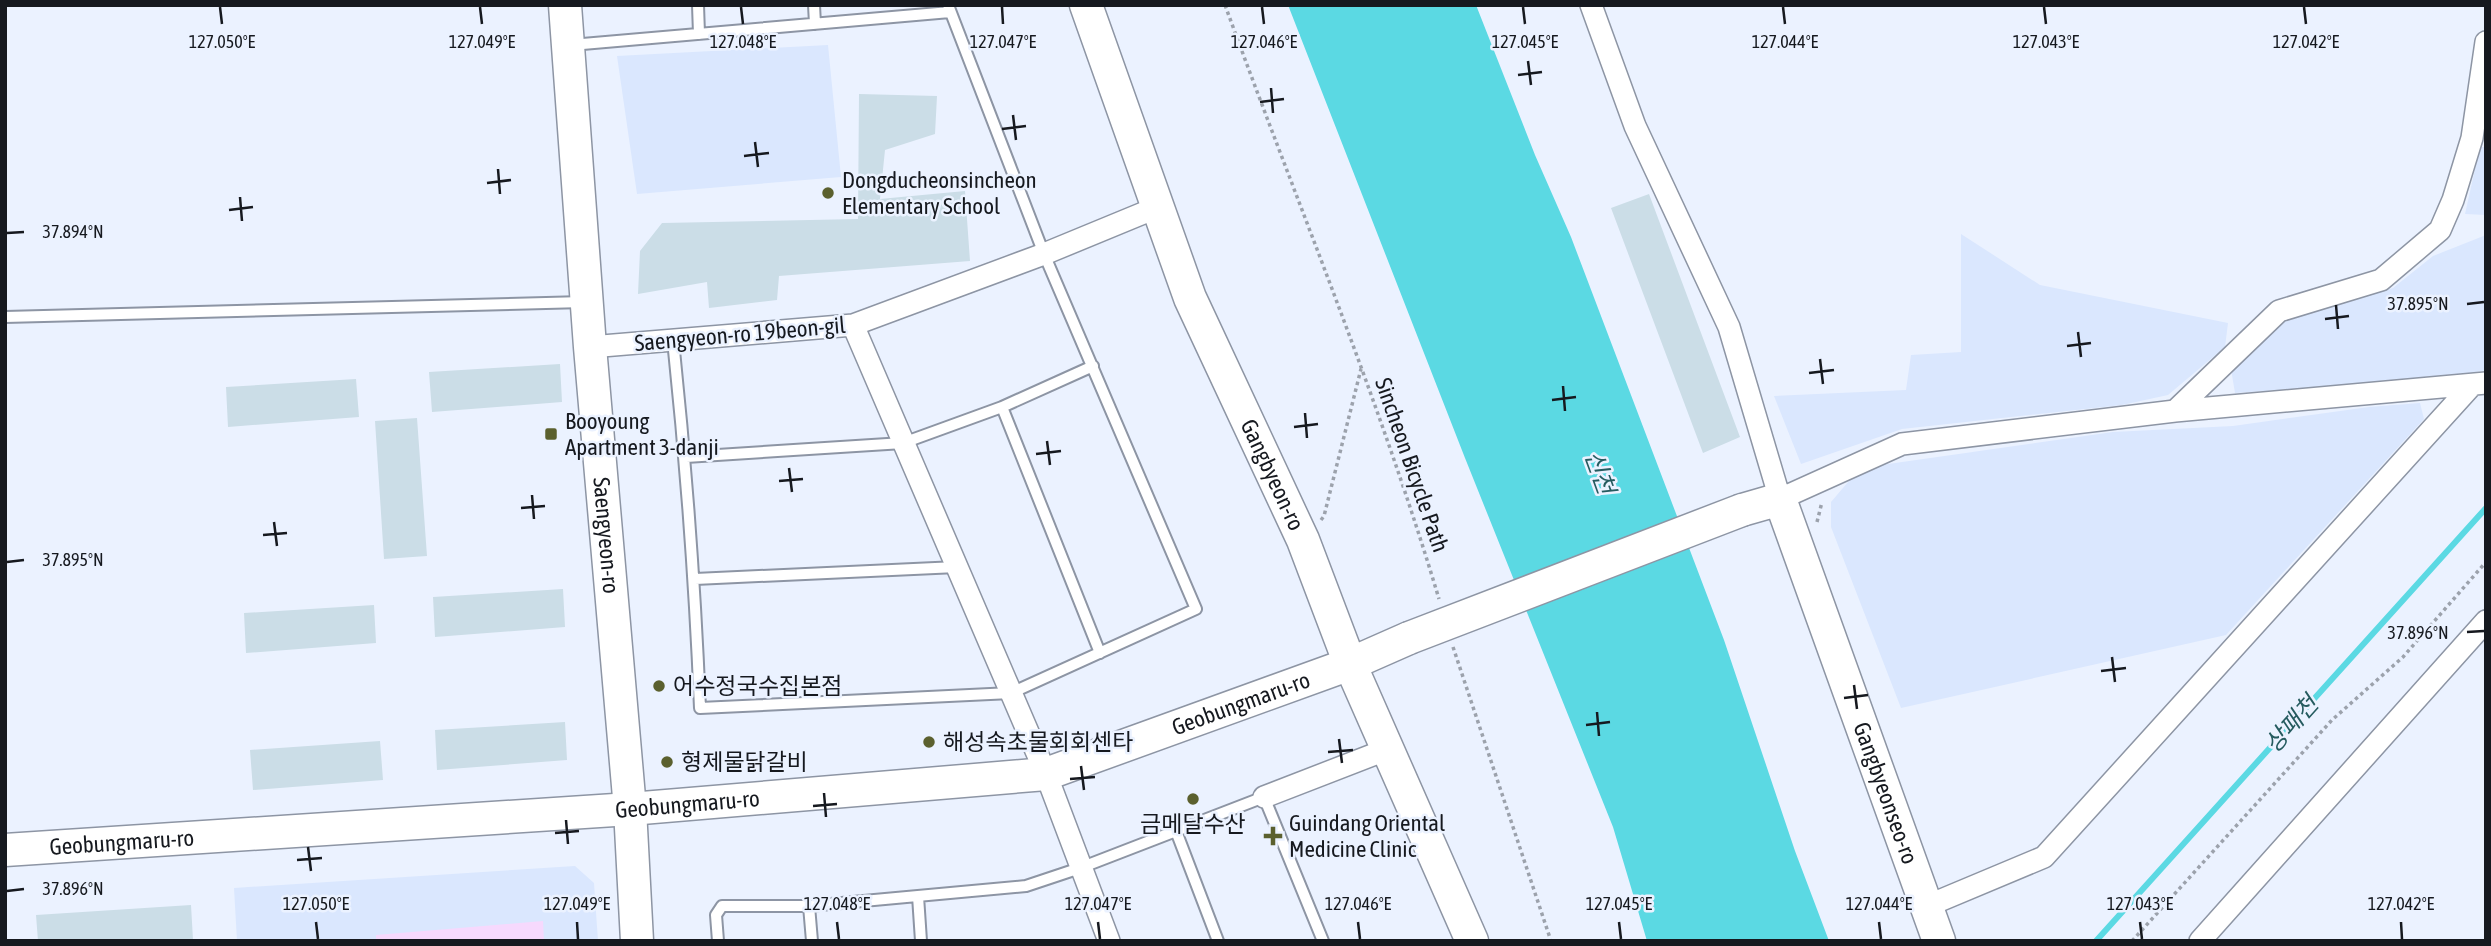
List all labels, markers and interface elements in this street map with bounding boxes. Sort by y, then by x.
text: 127.050°E [189,31,256,52]
text: 127.049°E [449,31,516,52]
text: 127.048°E [710,31,777,52]
text: 127.047°E [970,31,1037,52]
text: 127.046°E [1231,31,1298,52]
text: 127.045°E [1492,31,1559,52]
text: 127.044°E [1752,31,1819,52]
text: 127.043°E [2013,31,2080,52]
text: 127.042°E [2273,31,2340,52]
place label: Dongducheonsincheon Elementary School [842,167,1037,219]
marker: Dongducheonsincheon Elementary School [820,185,836,201]
text: 37.894°N [42,221,104,242]
text: 37.895°N [2387,293,2449,314]
street label: Saengyeon-ro 19beon-gil [633,312,847,356]
street label: Sincheon Bicycle Path [1370,375,1454,555]
place label: Booyoung Apartment 3-danji [565,408,719,460]
street label: Gangbyeon-ro [1235,415,1310,534]
marker: Booyoung Apartment 3-danji [543,426,559,442]
water label: 신천 [1580,447,1621,500]
street label: Saengyeon-ro [588,476,624,595]
text: 37.895°N [42,549,104,570]
text: 37.896°N [2387,622,2449,643]
street label: Geobungmaru-ro [1168,667,1313,740]
place label: 어수정국수집본점 [673,673,842,699]
marker: 어수정국수집본점 [651,678,667,694]
water label: 상패천 [2259,688,2325,758]
street label: Gangbyeonseo-ro [1848,719,1923,867]
place label: 해성속초물회회센타 [943,729,1133,755]
marker: 해성속초물회회센타 [921,734,937,750]
place label: 형제물닭갈비 [681,749,808,775]
marker: 형제물닭갈비 [659,754,675,770]
street label: Geobungmaru-ro [614,785,761,823]
marker: 금메달수산 [1185,791,1201,807]
place label: Guindang Oriental Medicine Clinic [1289,810,1445,862]
place label: 금메달수산 [1140,811,1246,837]
street label: Geobungmaru-ro [49,825,195,860]
marker: Guindang Oriental Medicine Clinic [1263,826,1283,846]
text: 37.896°N [42,878,104,899]
text: 127.050°E [283,893,350,914]
text: 127.049°E [544,893,611,914]
text: 127.048°E [804,893,871,914]
text: 127.047°E [1065,893,1132,914]
text: 127.046°E [1325,893,1392,914]
text: 127.045°E [1586,893,1653,914]
text: 127.044°E [1846,893,1913,914]
text: 127.043°E [2107,893,2174,914]
text: 127.042°E [2368,893,2435,914]

